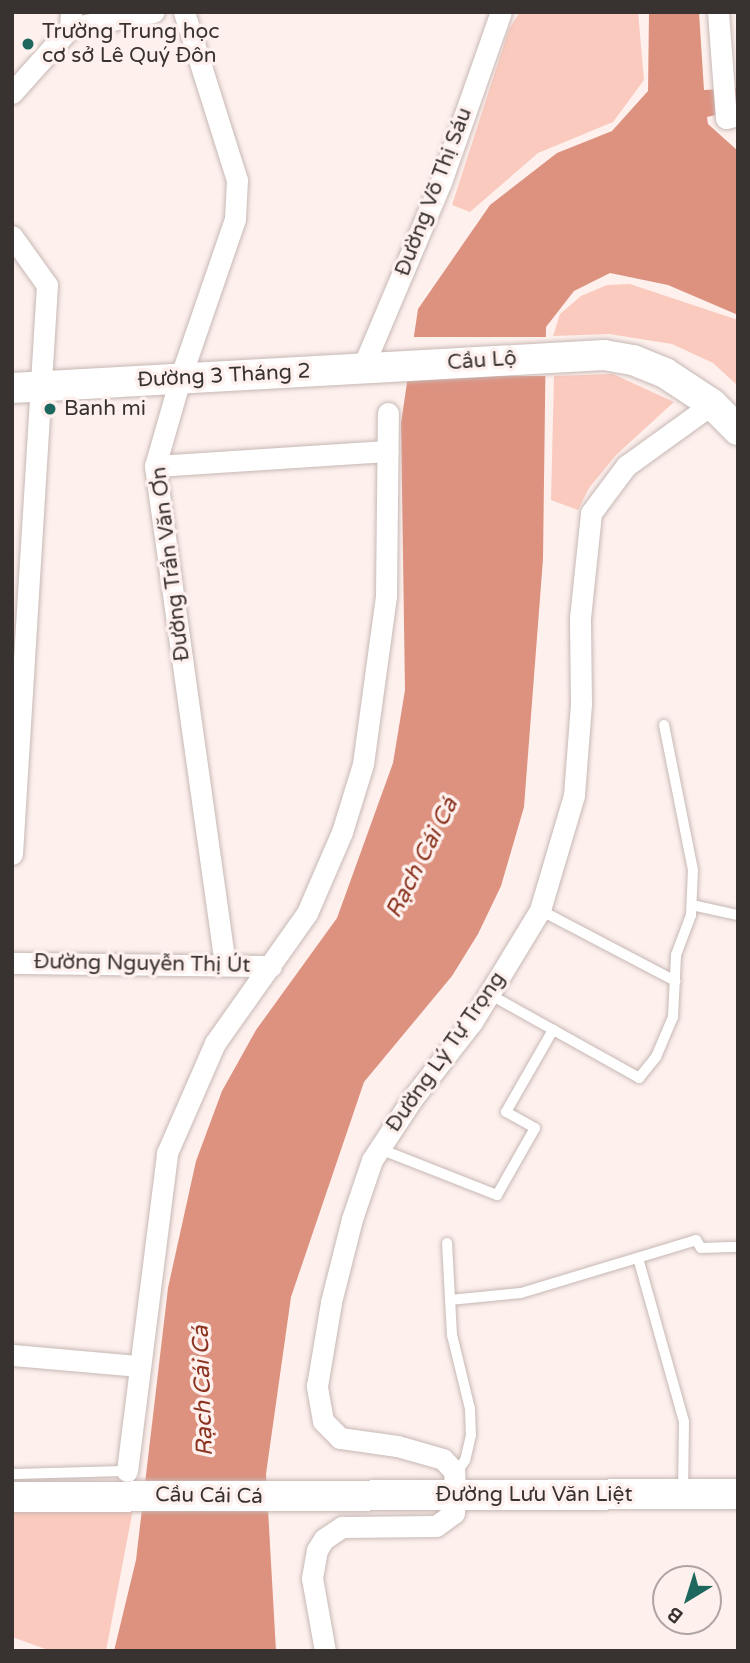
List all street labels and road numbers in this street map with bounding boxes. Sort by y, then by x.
street label: Đường Võ Thị Sáu [390,104,478,280]
street label: Cầu Lộ [446,346,518,376]
street label: Đường 3 Tháng 2 [137,359,311,393]
street label: Đường Trần Văn Ơn [147,465,195,663]
street label: Đường Nguyễn Thị Út [33,950,251,978]
street label: Đường Lý Tự Trọng [381,967,511,1137]
street label: Cầu Cái Cá [155,1482,263,1510]
street label: Đường Lưu Văn Liệt [435,1482,633,1508]

